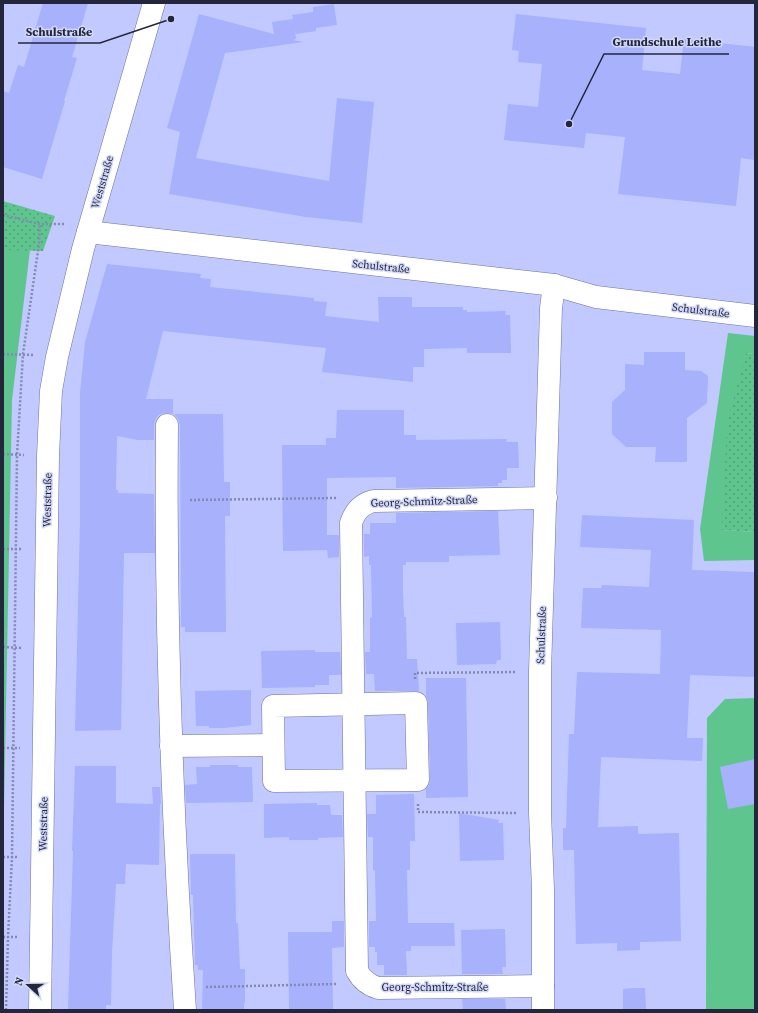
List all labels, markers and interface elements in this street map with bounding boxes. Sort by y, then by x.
callout: Schulstraße [18,19,100,43]
text: Schulstraße [26,24,92,40]
callout: Grundschule Leithe [604,30,729,54]
text: Grundschule Leithe [612,34,722,50]
street label: Weststraße [88,154,117,210]
street label: Schulstraße [351,256,411,277]
street label: Schulstraße [671,300,731,322]
street label: Weststraße [40,472,55,527]
street label: Georg-Schmitz-Straße [370,492,478,511]
street label: Schulstraße [533,606,550,664]
street label: Weststraße [36,796,51,851]
north arrow [8,965,48,1005]
text: N [11,975,28,988]
street label: Georg-Schmitz-Straße [382,980,489,995]

